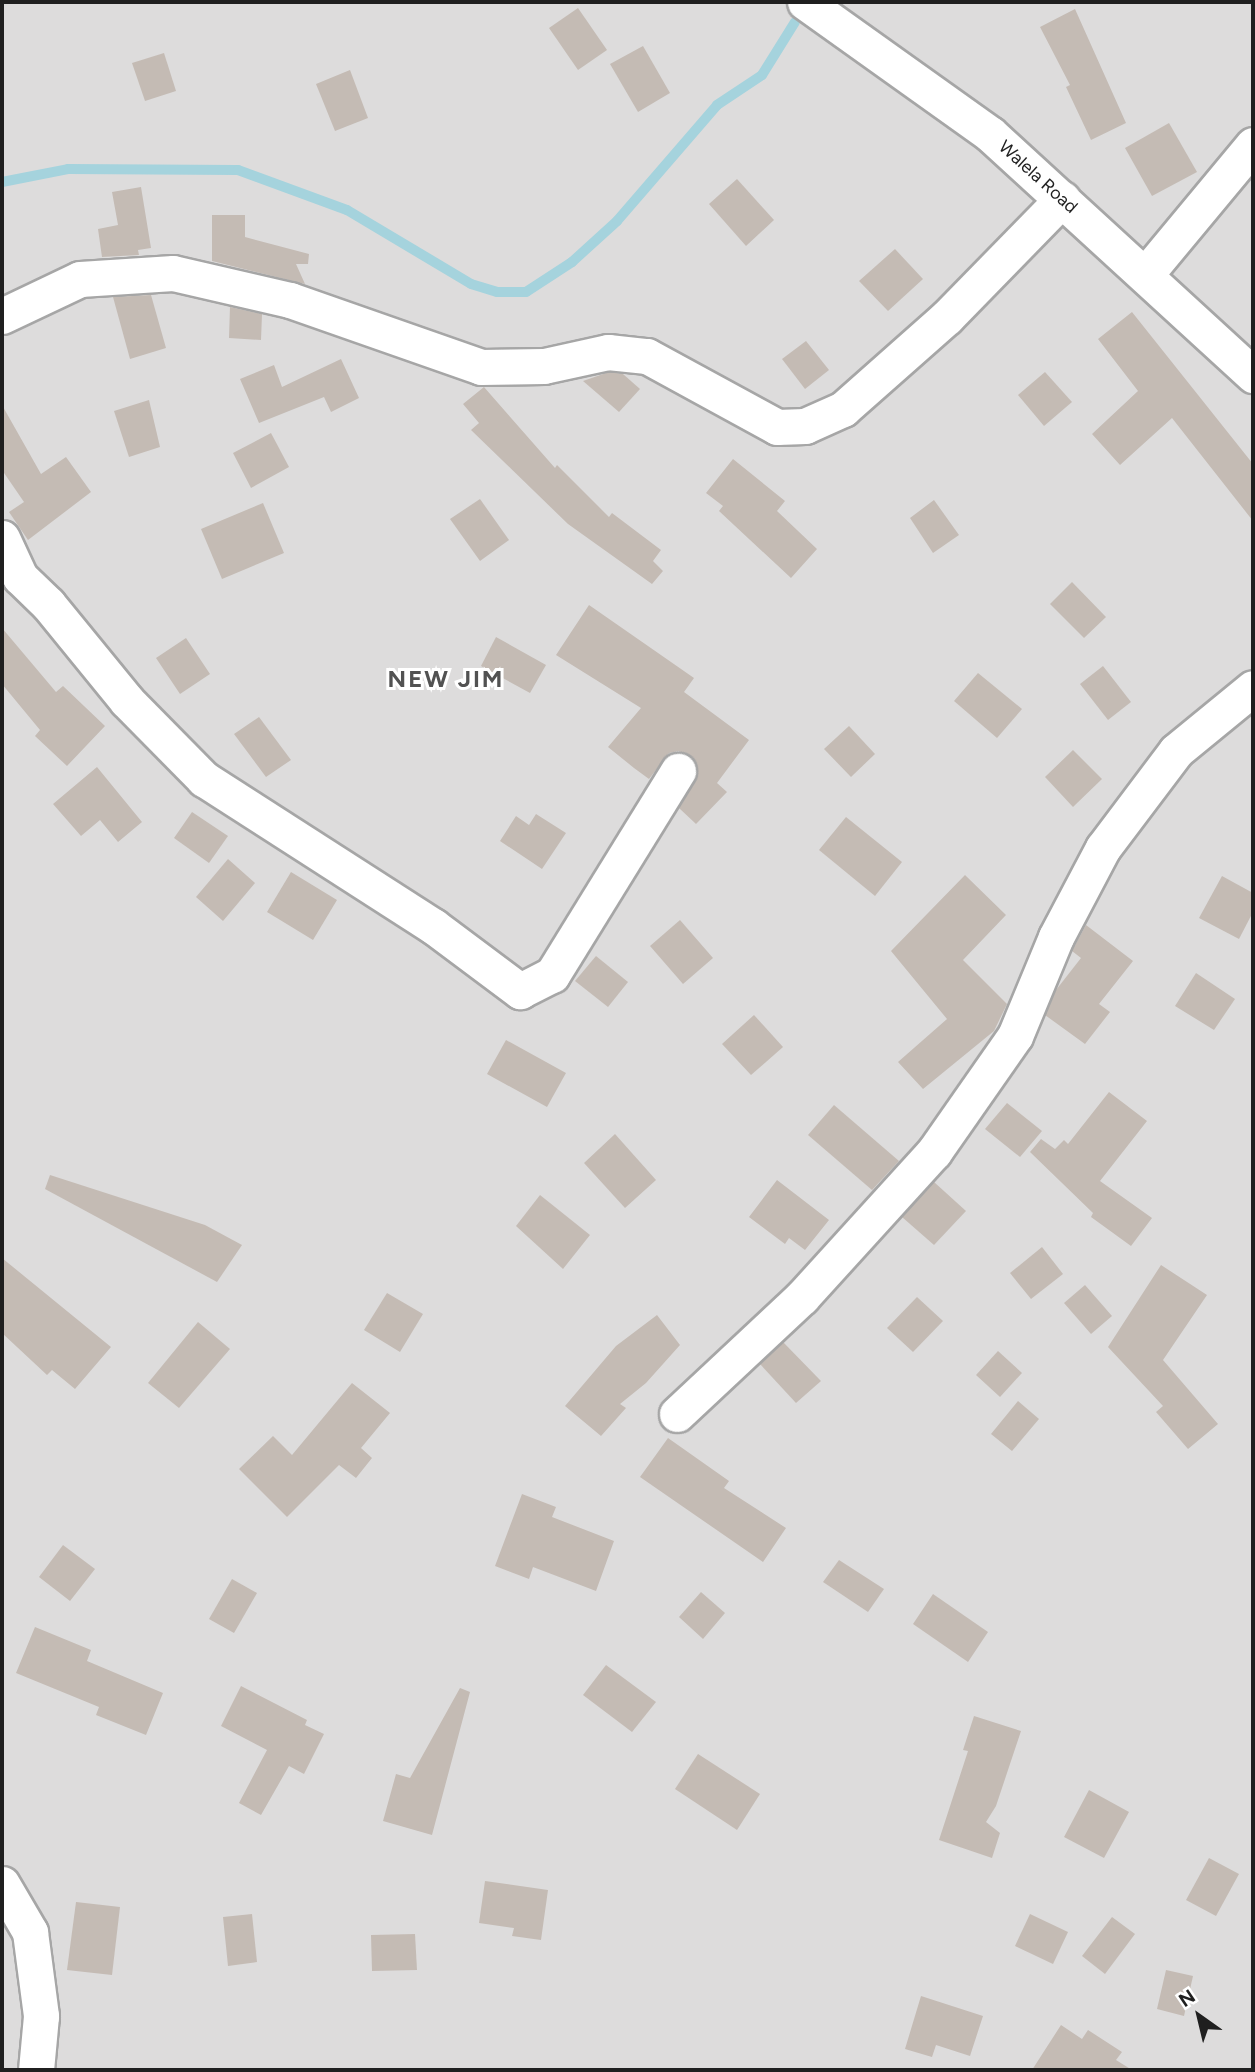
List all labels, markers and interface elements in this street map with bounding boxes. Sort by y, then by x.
street label: Walela Road [994,136,1082,218]
district label: NEW JIM [388,665,504,693]
north arrow [1164,1981,1234,2051]
text: N [1174,1985,1199,2012]

